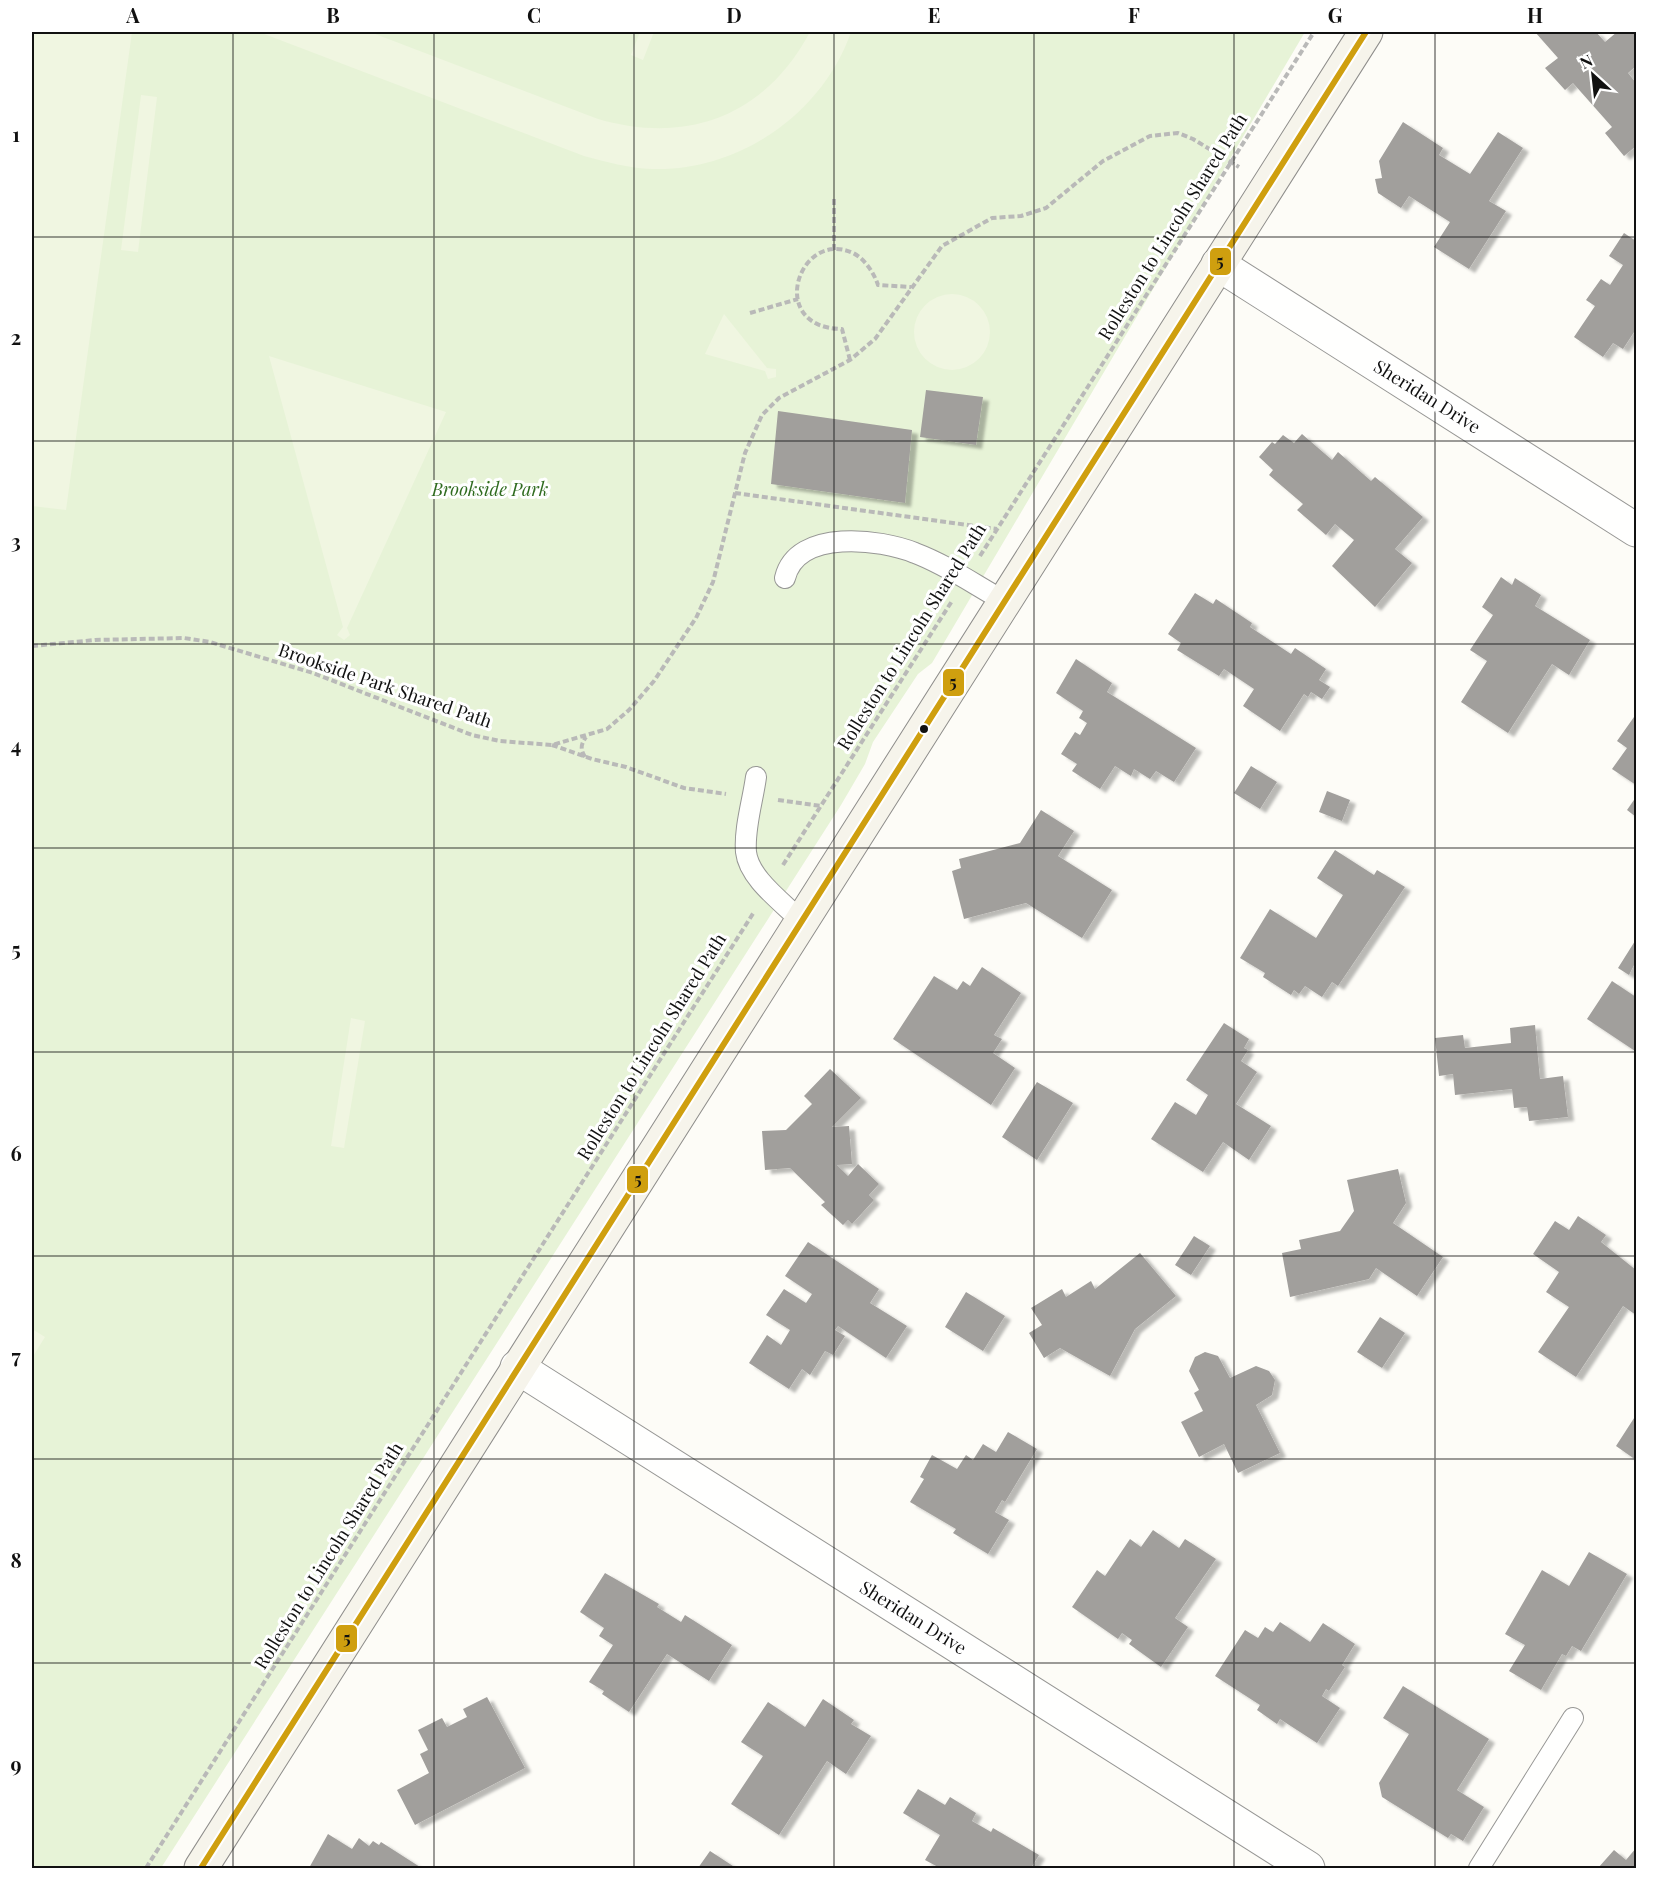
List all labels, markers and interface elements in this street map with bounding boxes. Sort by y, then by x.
text: A [125,1,140,28]
text: B [326,1,340,28]
text: C [527,1,541,28]
text: D [726,1,742,28]
text: E [928,1,940,28]
text: F [1128,1,1140,28]
text: G [1328,1,1343,28]
text: H [1527,1,1543,28]
north arrow [1563,45,1623,105]
text: N [1576,49,1596,73]
street label: Rolleston to Lincoln Shared Path [1092,108,1252,344]
text: 1 [12,120,20,147]
line badge: 5 [1209,247,1232,276]
text: 5 [1216,250,1224,271]
text: 2 [11,323,21,350]
street label: Sheridan Drive [1370,354,1485,438]
park label: Brookside Park [431,477,548,501]
street label: Rolleston to Lincoln Shared Path [831,518,991,754]
text: 3 [11,527,21,554]
street label: Brookside Park Shared Path [275,637,496,733]
line badge: 5 [942,668,965,697]
text: 5 [949,671,957,692]
unlabelled marker [918,723,930,735]
text: 4 [11,731,21,758]
street label: Rolleston to Lincoln Shared Path [571,928,731,1164]
text: 5 [11,935,21,962]
text: 6 [10,1139,22,1166]
line badge: 5 [626,1165,649,1194]
text: 5 [634,1168,642,1189]
text: 7 [11,1342,21,1369]
street label: Rolleston to Lincoln Shared Path [248,1437,408,1673]
text: 8 [10,1546,22,1573]
street label: Sheridan Drive [856,1575,971,1659]
line badge: 5 [335,1624,358,1653]
text: 5 [343,1627,351,1648]
text: 9 [10,1750,22,1777]

